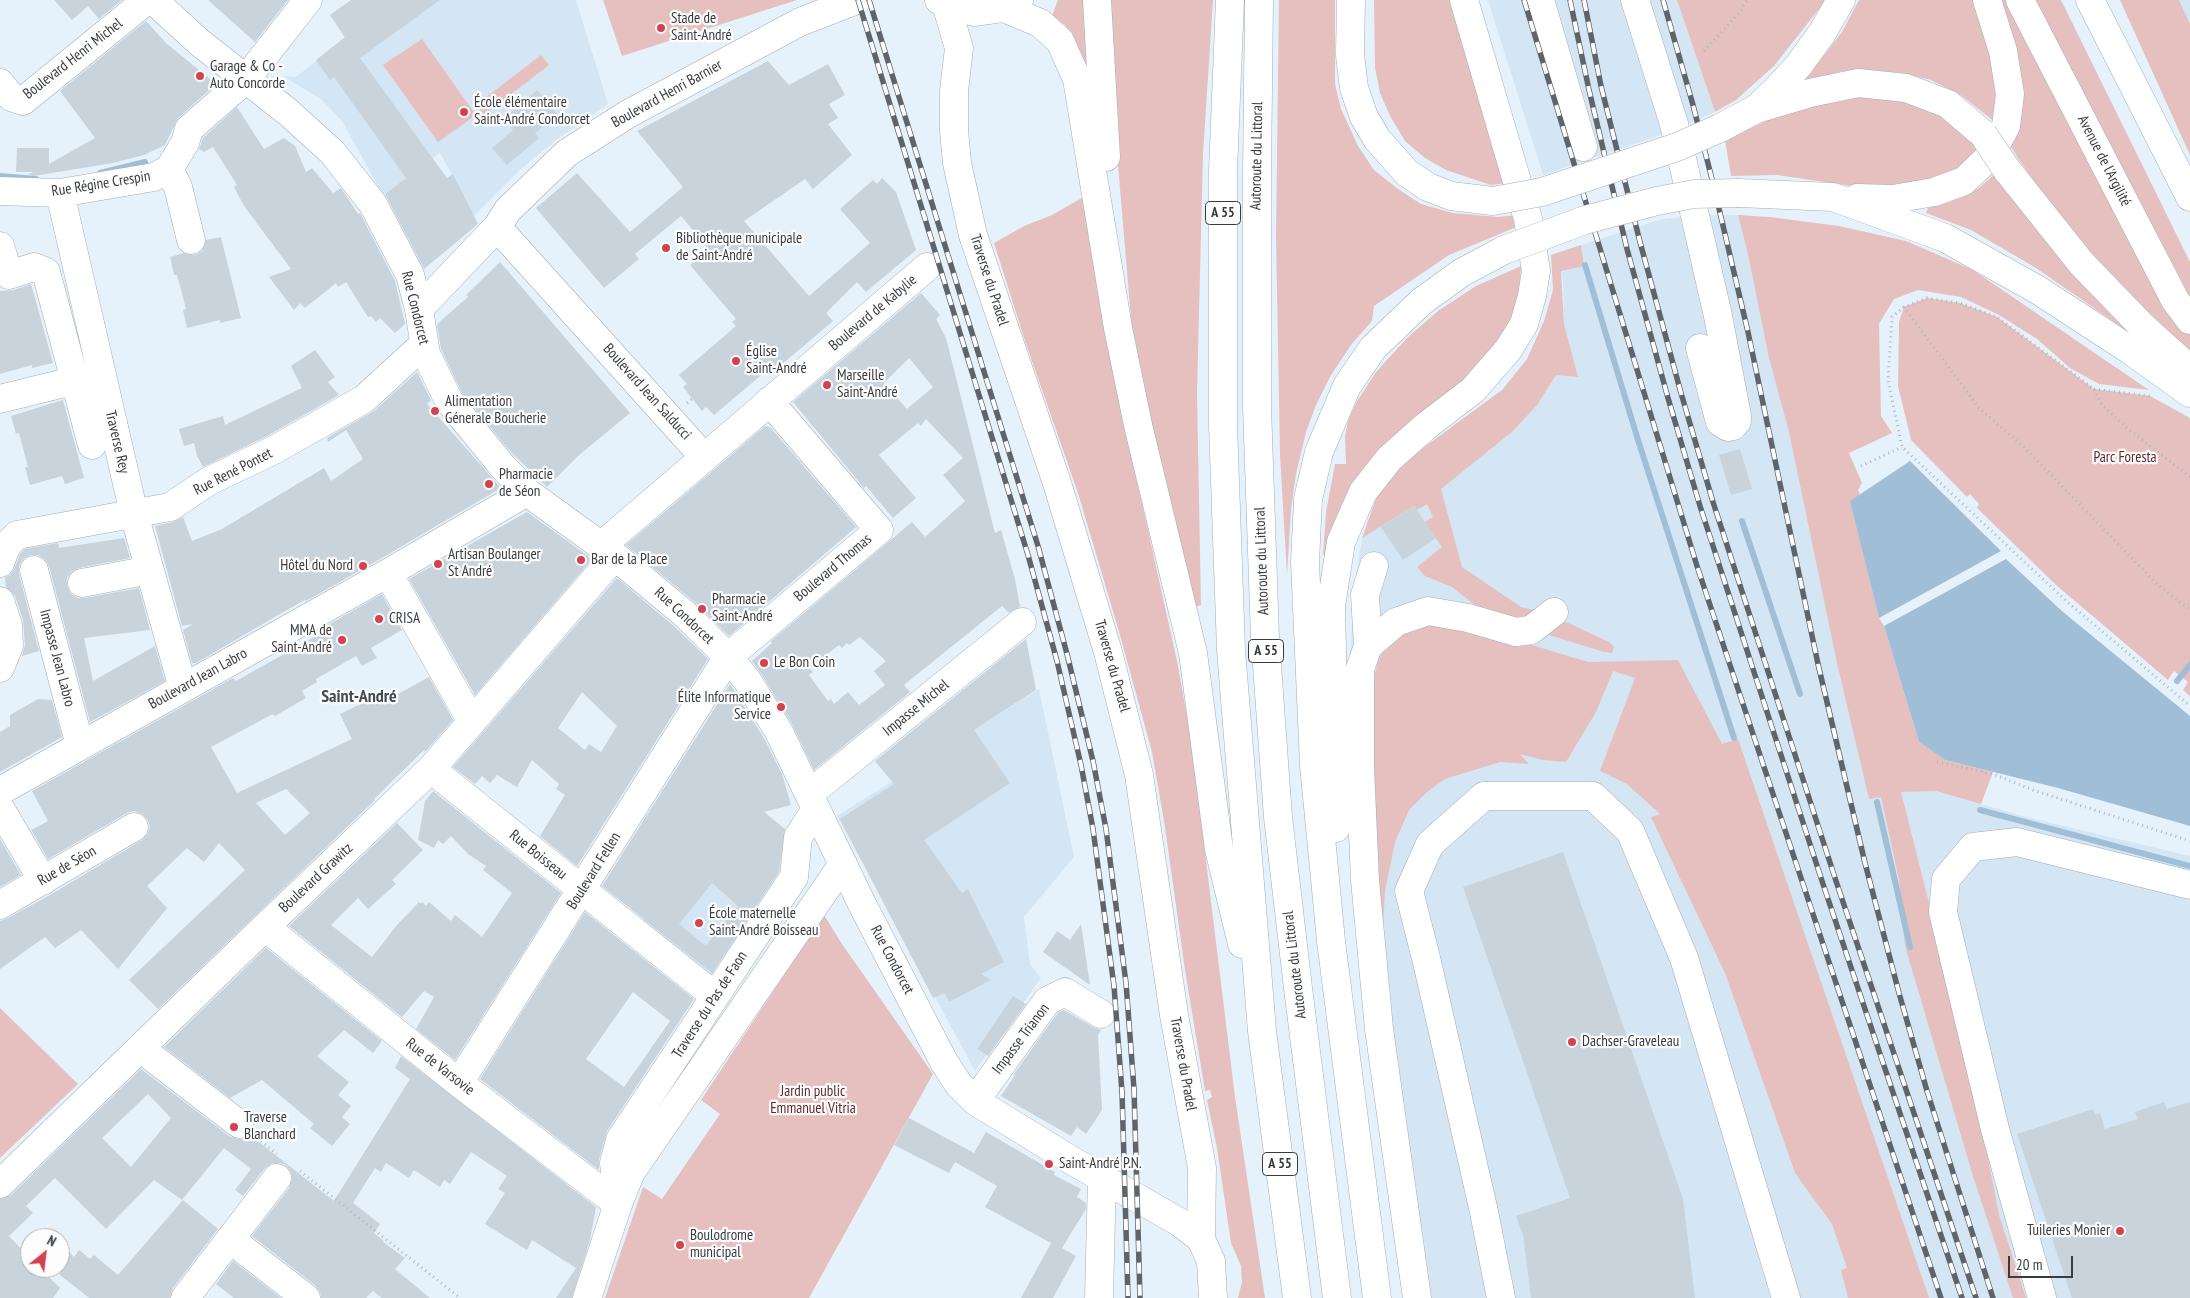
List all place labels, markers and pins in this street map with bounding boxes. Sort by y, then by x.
place label: Stade de Saint-André [671,10,732,45]
marker: Stade de Saint-André [655,22,667,34]
place label: Garage & Co - Auto Concorde [210,58,285,93]
marker: Garage & Co - Auto Concorde [194,70,206,82]
place label: École élémentaire Saint-André Condorcet [474,94,590,129]
marker: École élémentaire Saint-André Condorcet [458,106,470,118]
place label: Bibliothèque municipale de Saint-André [676,230,802,265]
marker: Bibliothèque municipale de Saint-André [660,242,672,254]
place label: Église Saint-André [746,343,807,378]
marker: Église Saint-André [730,355,742,367]
place label: Marseille Saint-André [837,367,898,402]
marker: Marseille Saint-André [821,379,833,391]
place label: Alimentation Génerale Boucherie [445,393,546,428]
marker: Alimentation Génerale Boucherie [429,405,441,417]
place label: Pharmacie de Séon [499,466,553,501]
marker: Pharmacie de Séon [483,478,495,490]
place label: Artisan Boulanger St André [448,546,541,581]
place label: Bar de la Place [591,551,667,569]
marker: Bar de la Place [575,554,587,566]
place label: Hôtel du Nord [280,557,353,575]
marker: Artisan Boulanger St André [432,558,444,570]
marker: Hôtel du Nord [357,560,369,572]
place label: Pharmacie Saint-André [712,591,773,626]
marker: Pharmacie Saint-André [696,603,708,615]
place label: CRISA [389,610,420,628]
marker: CRISA [373,613,385,625]
place label: MMA de Saint-André [271,622,332,657]
marker: MMA de Saint-André [336,634,348,646]
place label: Le Bon Coin [774,654,835,672]
marker: Le Bon Coin [758,657,770,669]
place label: Élite Informatique Service [678,689,771,724]
marker: Élite Informatique Service [775,701,787,713]
place label: École maternelle Saint-André Boisseau [709,905,819,940]
marker: École maternelle Saint-André Boisseau [693,917,705,929]
place label: Dachser-Graveleau [1582,1033,1679,1051]
marker: Dachser-Graveleau [1566,1036,1578,1048]
place label: Traverse Blanchard [244,1109,296,1144]
marker: Traverse Blanchard [228,1121,240,1133]
place label: Saint-André P.N. [1059,1155,1142,1173]
marker: Saint-André P.N. [1043,1158,1055,1170]
place label: Tuileries Monier [2027,1222,2110,1240]
marker: Tuileries Monier [2114,1225,2126,1237]
place label: Boulodrome municipal [690,1227,753,1262]
marker: Boulodrome municipal [674,1239,686,1251]

